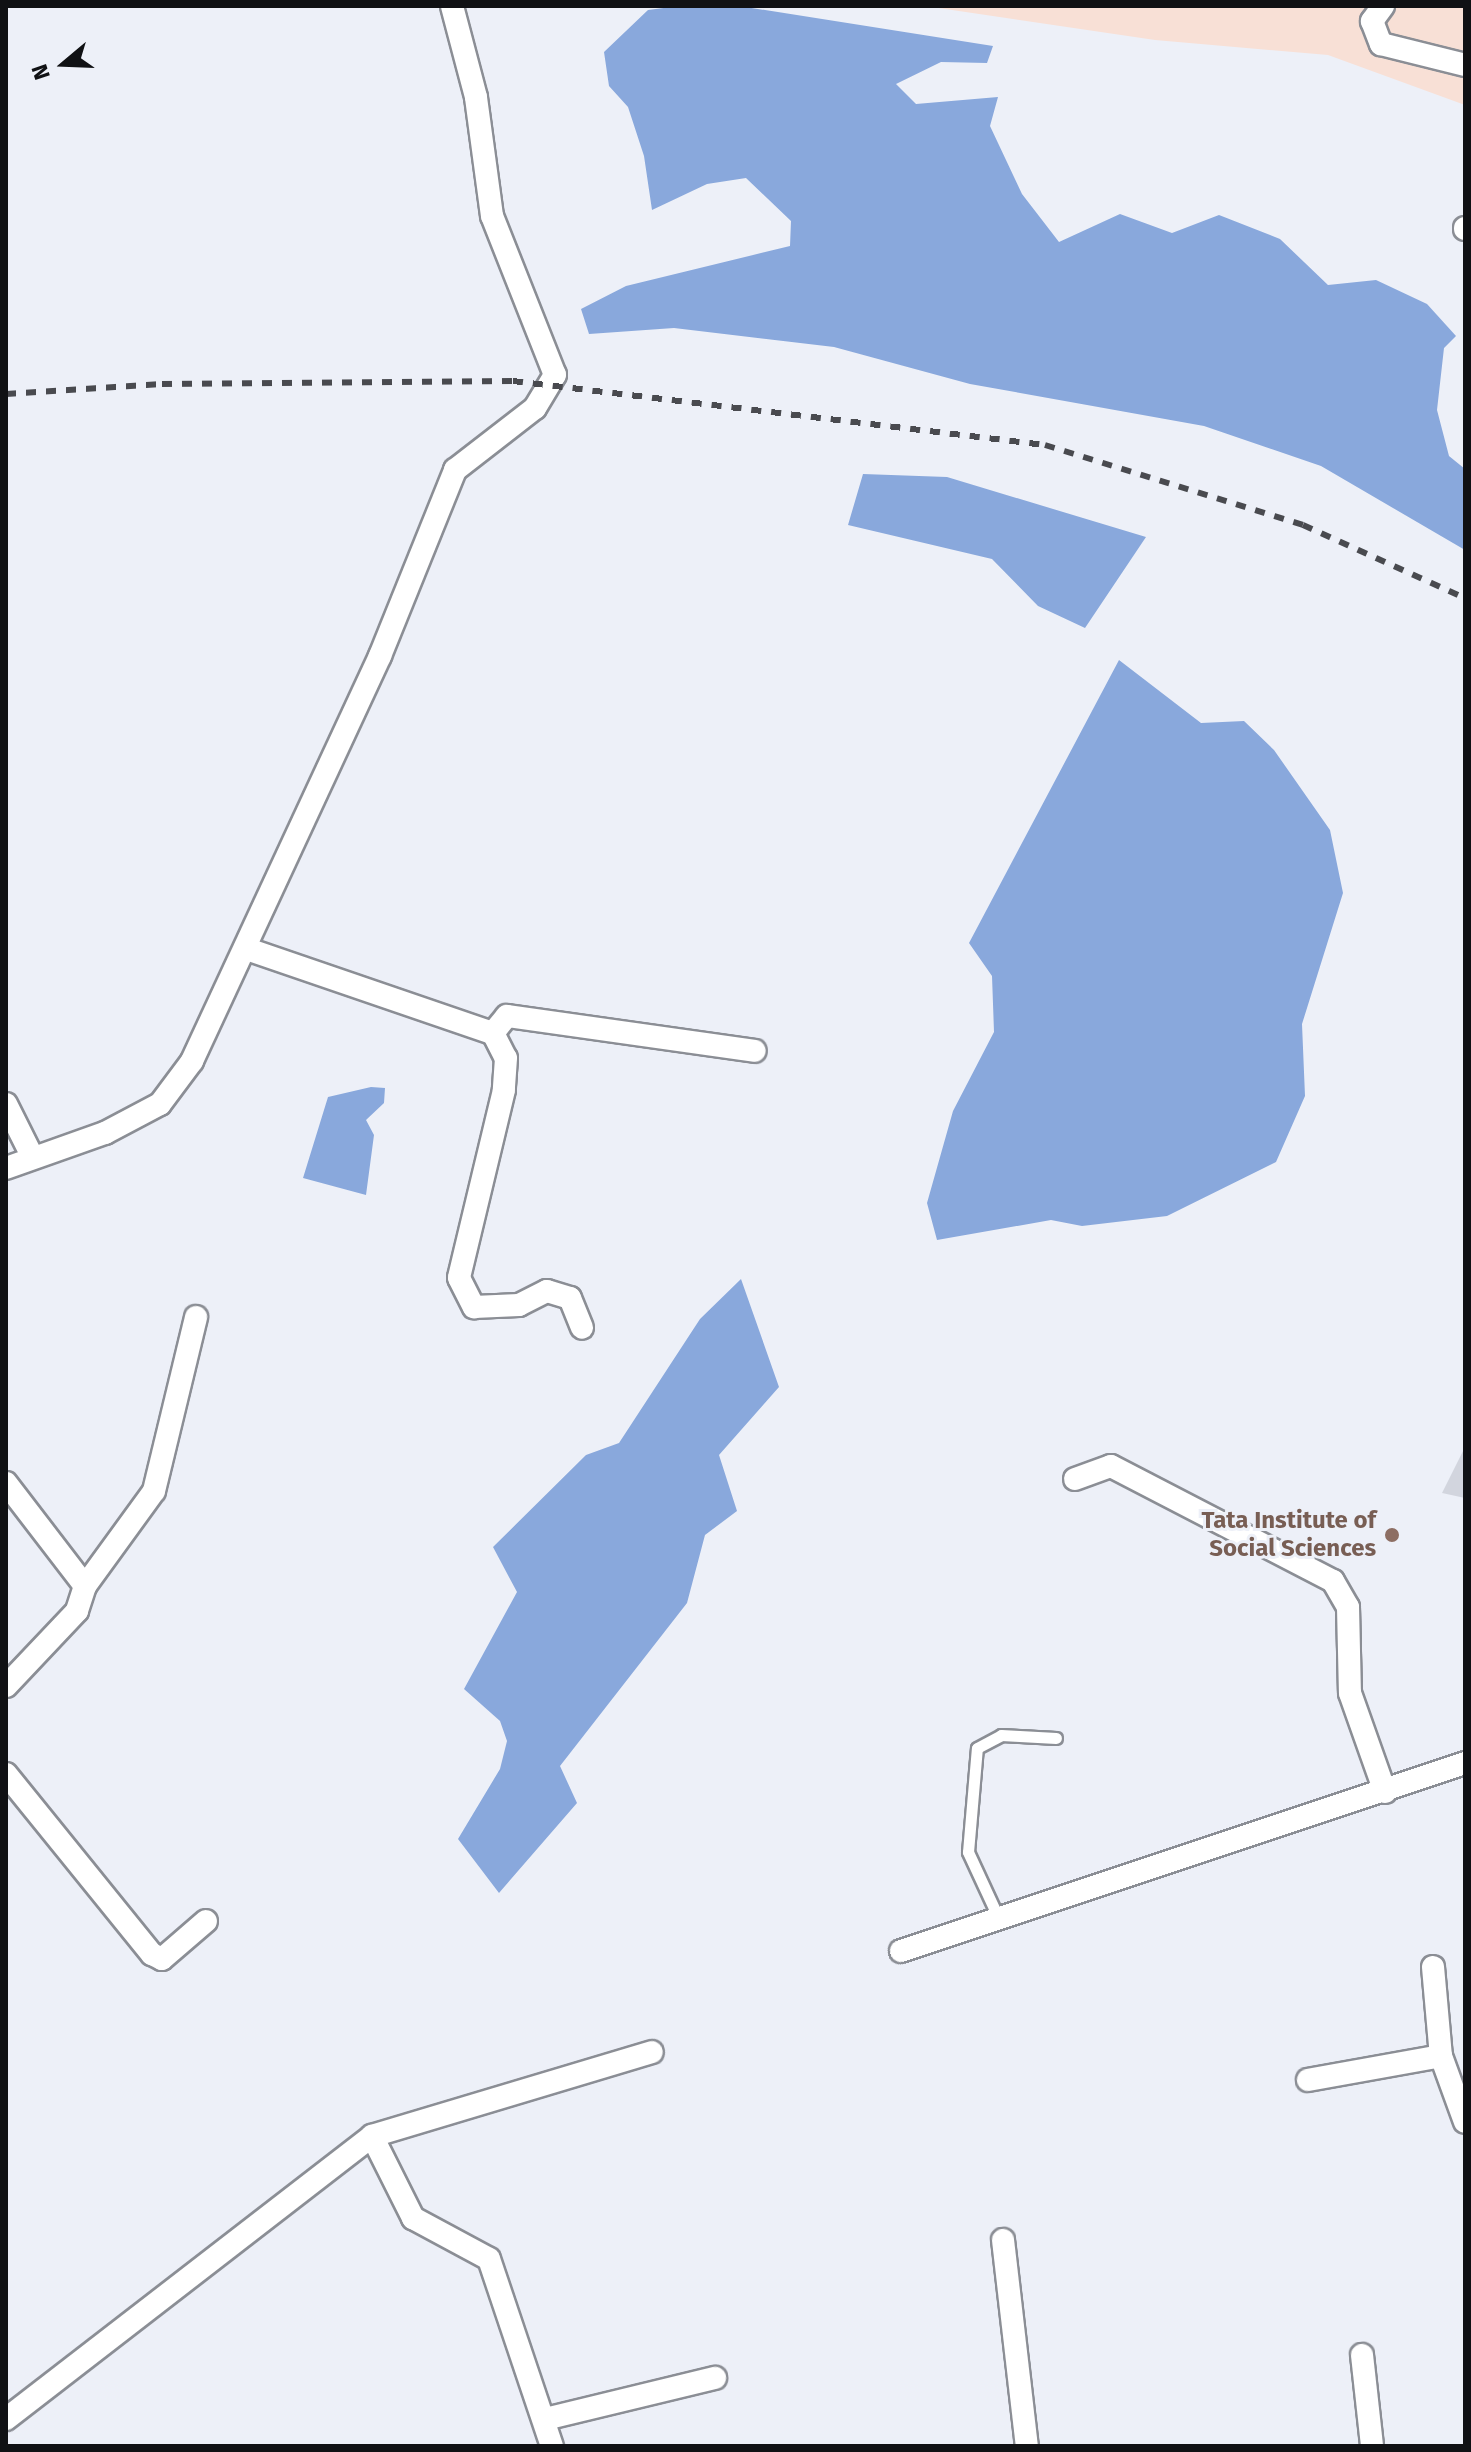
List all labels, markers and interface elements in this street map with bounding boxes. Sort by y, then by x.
north arrow [24,24,104,104]
text: N [26,61,56,83]
place label: Tata Institute of Social Sciences [1201,1507,1376,1563]
marker: Tata Institute of Social Sciences [1383,1526,1401,1544]

